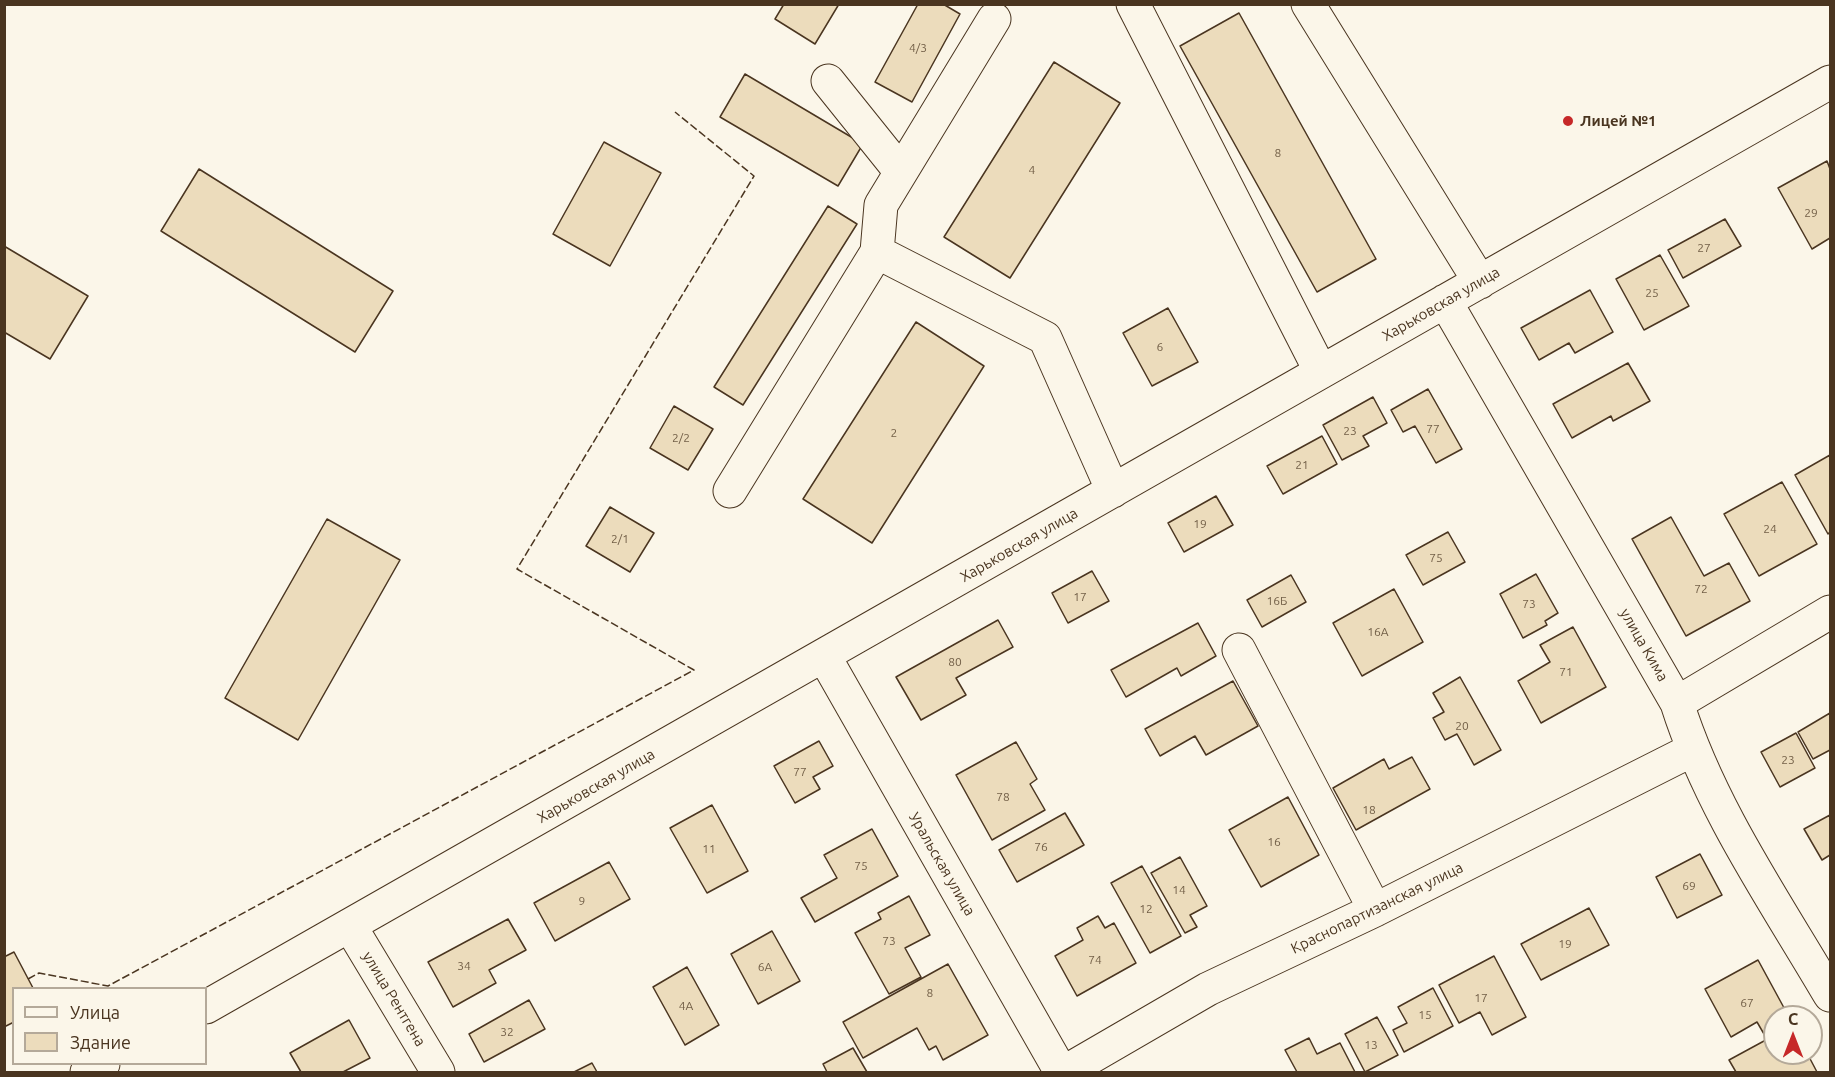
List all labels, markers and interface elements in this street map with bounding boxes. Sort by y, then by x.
house number: 4/3 [909,41,927,55]
place label: Лицей №1 [1580,112,1657,130]
marker: Лицей №1 [1561,114,1575,128]
house number: 8 [1275,146,1281,160]
house number: 4 [1029,163,1035,177]
house number: 29 [1804,206,1818,220]
house number: 27 [1697,241,1711,255]
street label: Харьковская улица [1379,263,1503,345]
house number: 25 [1645,286,1659,300]
house number: 6 [1157,340,1163,354]
house number: 77 [1426,422,1440,436]
house number: 23 [1343,424,1357,438]
house number: 2 [891,426,897,440]
house number: 2/2 [672,431,690,445]
house number: 21 [1295,458,1309,472]
street label: Харьковская улица [957,504,1081,586]
house number: 19 [1193,517,1207,531]
house number: 24 [1763,522,1777,536]
house number: 2/1 [611,532,629,546]
house number: 75 [1429,551,1443,565]
house number: 72 [1694,582,1708,596]
house number: 17 [1073,590,1087,604]
house number: 16Б [1267,594,1287,608]
house number: 73 [1522,597,1536,611]
street label: улица Кима [1616,605,1672,685]
house number: 16А [1367,625,1389,639]
house number: 80 [948,655,962,669]
house number: 71 [1559,665,1573,679]
house number: 20 [1455,719,1469,733]
street label: Харьковская улица [534,745,658,827]
house number: 23 [1781,753,1795,767]
house number: 77 [793,765,807,779]
house number: 78 [996,790,1010,804]
house number: 18 [1362,803,1376,817]
street label: Уральская улица [905,809,979,919]
house number: 16 [1267,835,1281,849]
house number: 76 [1034,840,1048,854]
house number: 11 [702,842,716,856]
street label: Краснопартизанская улица [1288,858,1466,958]
house number: 75 [854,859,868,873]
house number: 69 [1682,879,1696,893]
house number: 14 [1172,883,1186,897]
house number: 9 [579,894,585,908]
house number: 12 [1139,902,1153,916]
house number: 73 [882,934,896,948]
house number: 19 [1558,937,1572,951]
street label: улица Рентгена [359,948,429,1050]
house number: 74 [1088,953,1102,967]
house number: 34 [457,959,471,973]
house number: 6А [758,960,772,974]
house number: 8 [927,986,933,1000]
legend [12,987,207,1065]
house number: 17 [1474,991,1488,1005]
house number: 67 [1740,996,1754,1010]
house number: 4А [679,999,693,1013]
text: Улица [70,1002,120,1022]
north arrow [1763,1005,1823,1065]
house number: 15 [1418,1008,1432,1022]
text: С [1788,1010,1798,1028]
house number: 32 [500,1025,514,1039]
text: Здание [70,1032,131,1052]
house number: 13 [1364,1038,1378,1052]

